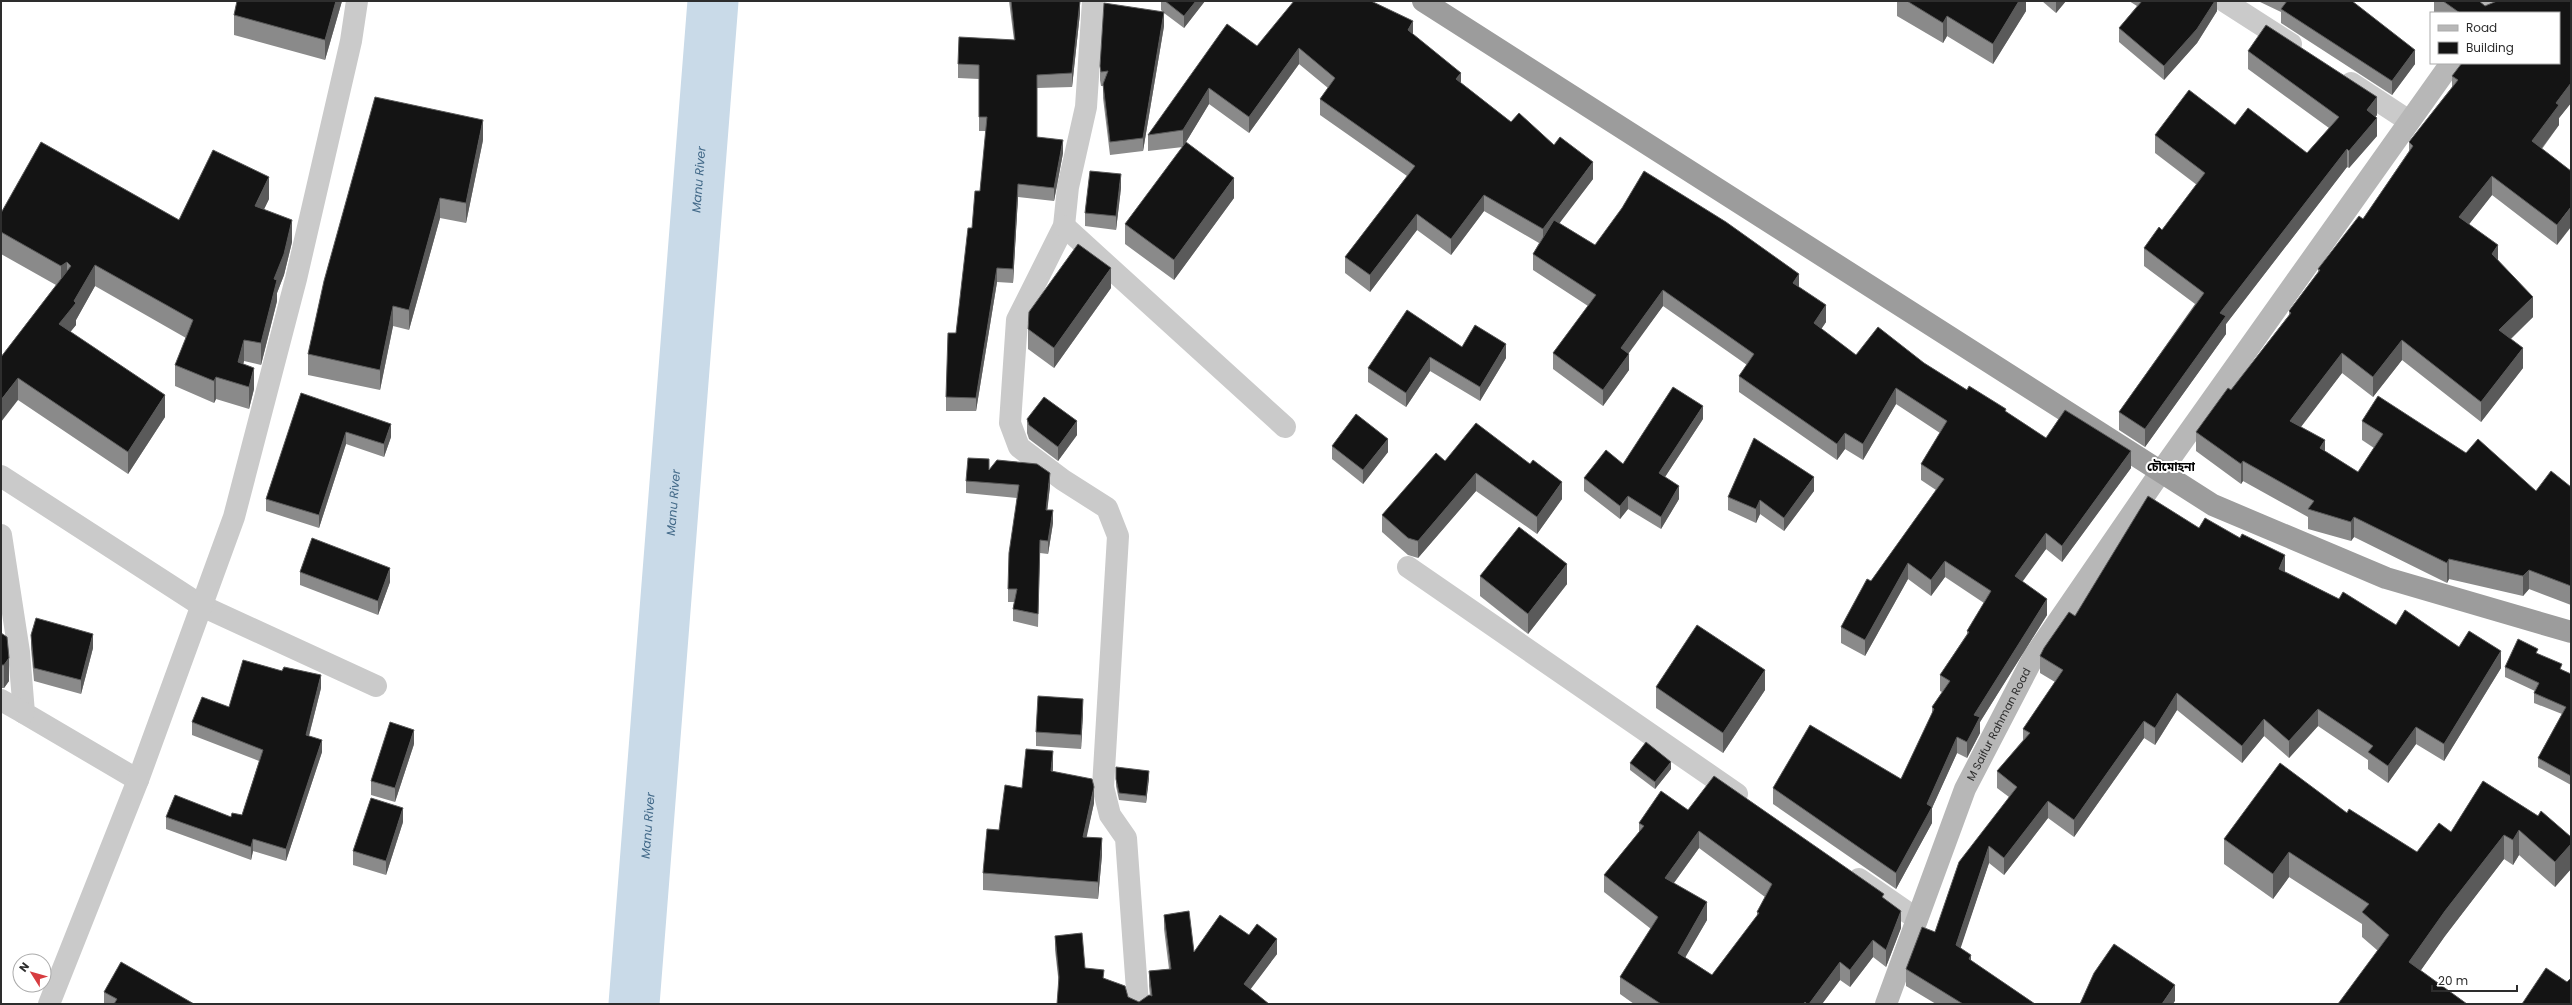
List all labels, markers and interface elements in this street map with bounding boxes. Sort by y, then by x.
legend [2430,12,2560,64]
text: Road [2466,19,2497,36]
text: Building [2466,39,2514,56]
water label: Manu River [687,145,710,213]
district label: চৌমোহনা [2147,458,2196,475]
water label: Manu River [662,468,684,536]
street label: M Saifur Rahman Road [1963,665,2035,784]
water label: Manu River [636,791,659,859]
north arrow [12,953,52,993]
text: N [15,959,33,975]
scale bar [2432,967,2517,993]
text: 20 m [2438,972,2468,989]

